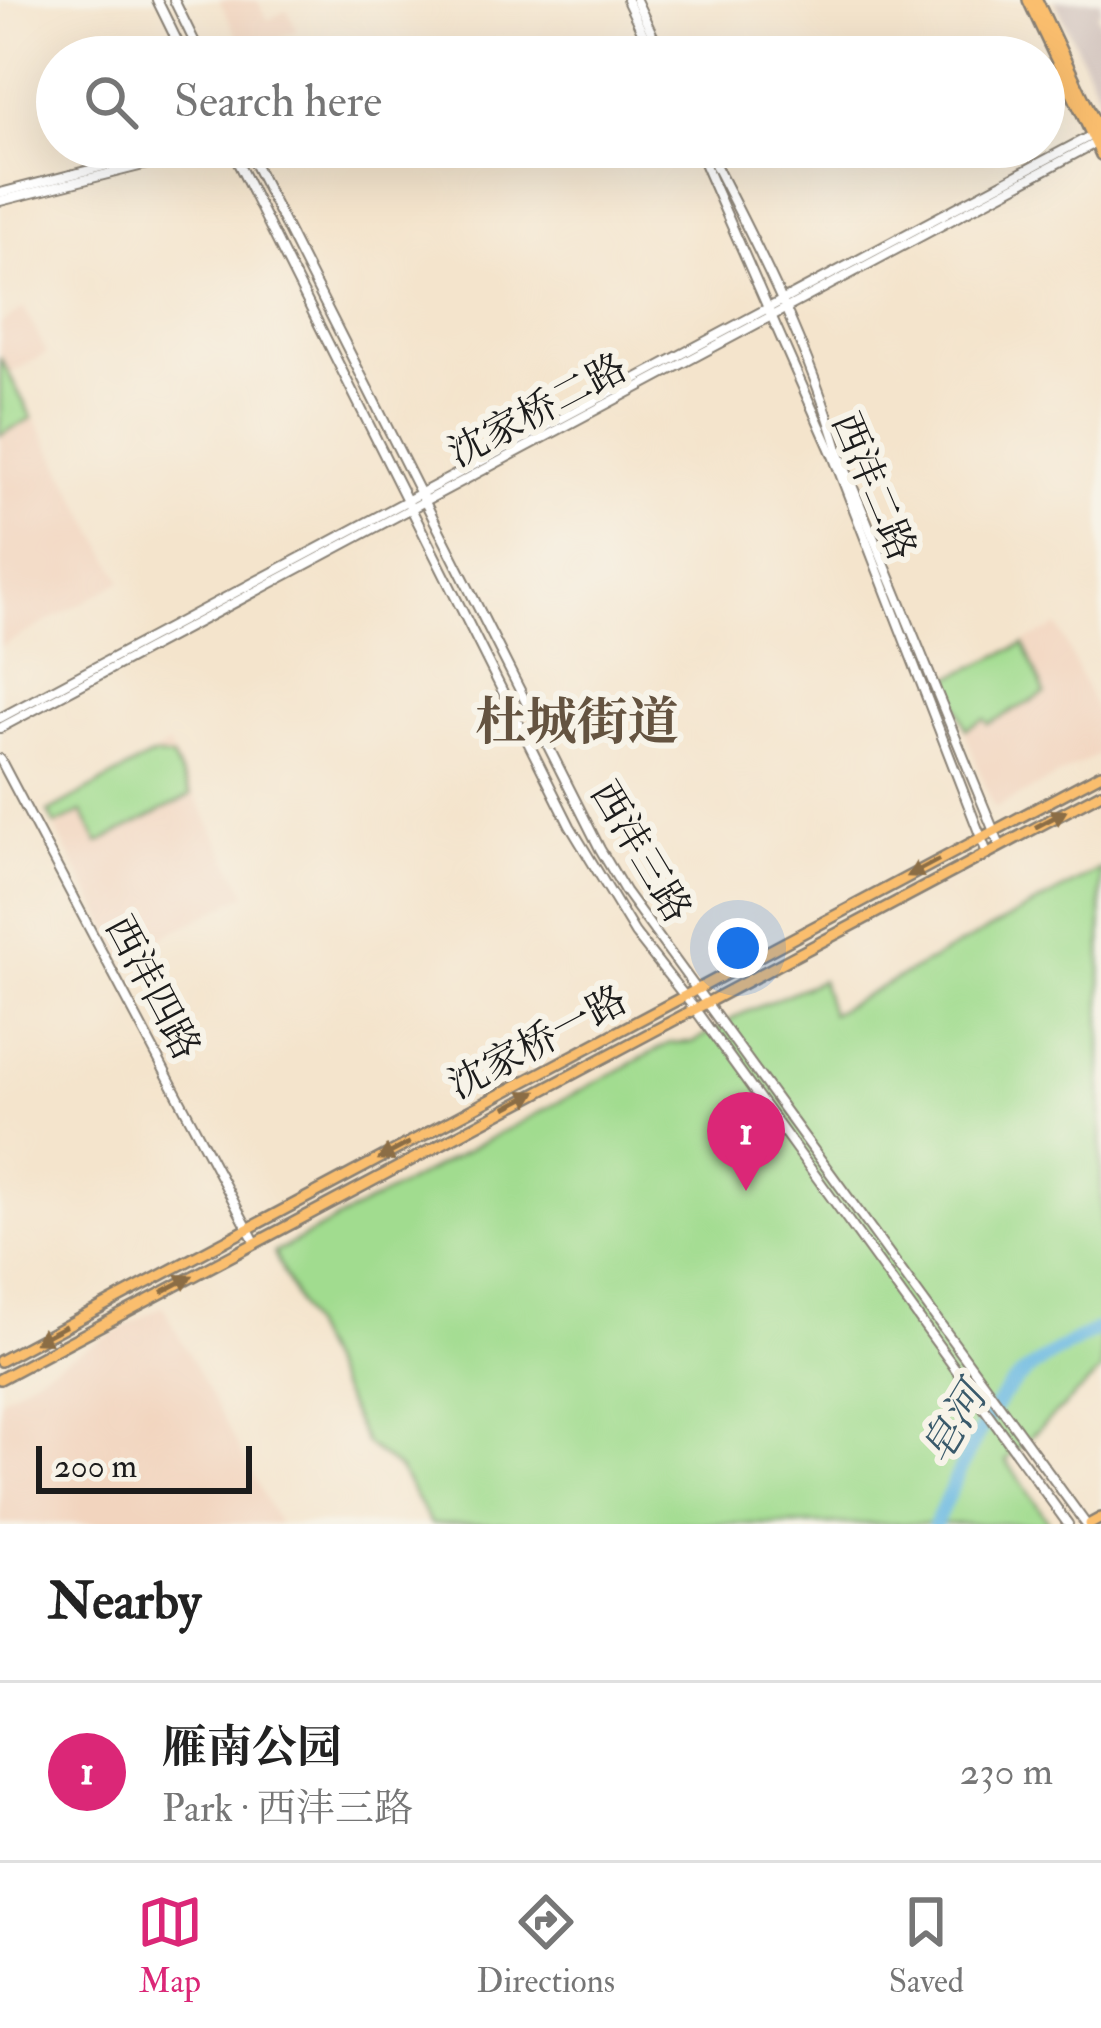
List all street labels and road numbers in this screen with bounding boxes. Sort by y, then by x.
street label: 沈家桥二路 [440,343,635,478]
street label: 西沣二路 [821,405,927,568]
street label: 西沣三路 [580,772,702,931]
street label: 西沣四路 [94,907,211,1068]
street label: 沈家桥一路 [440,975,635,1110]

